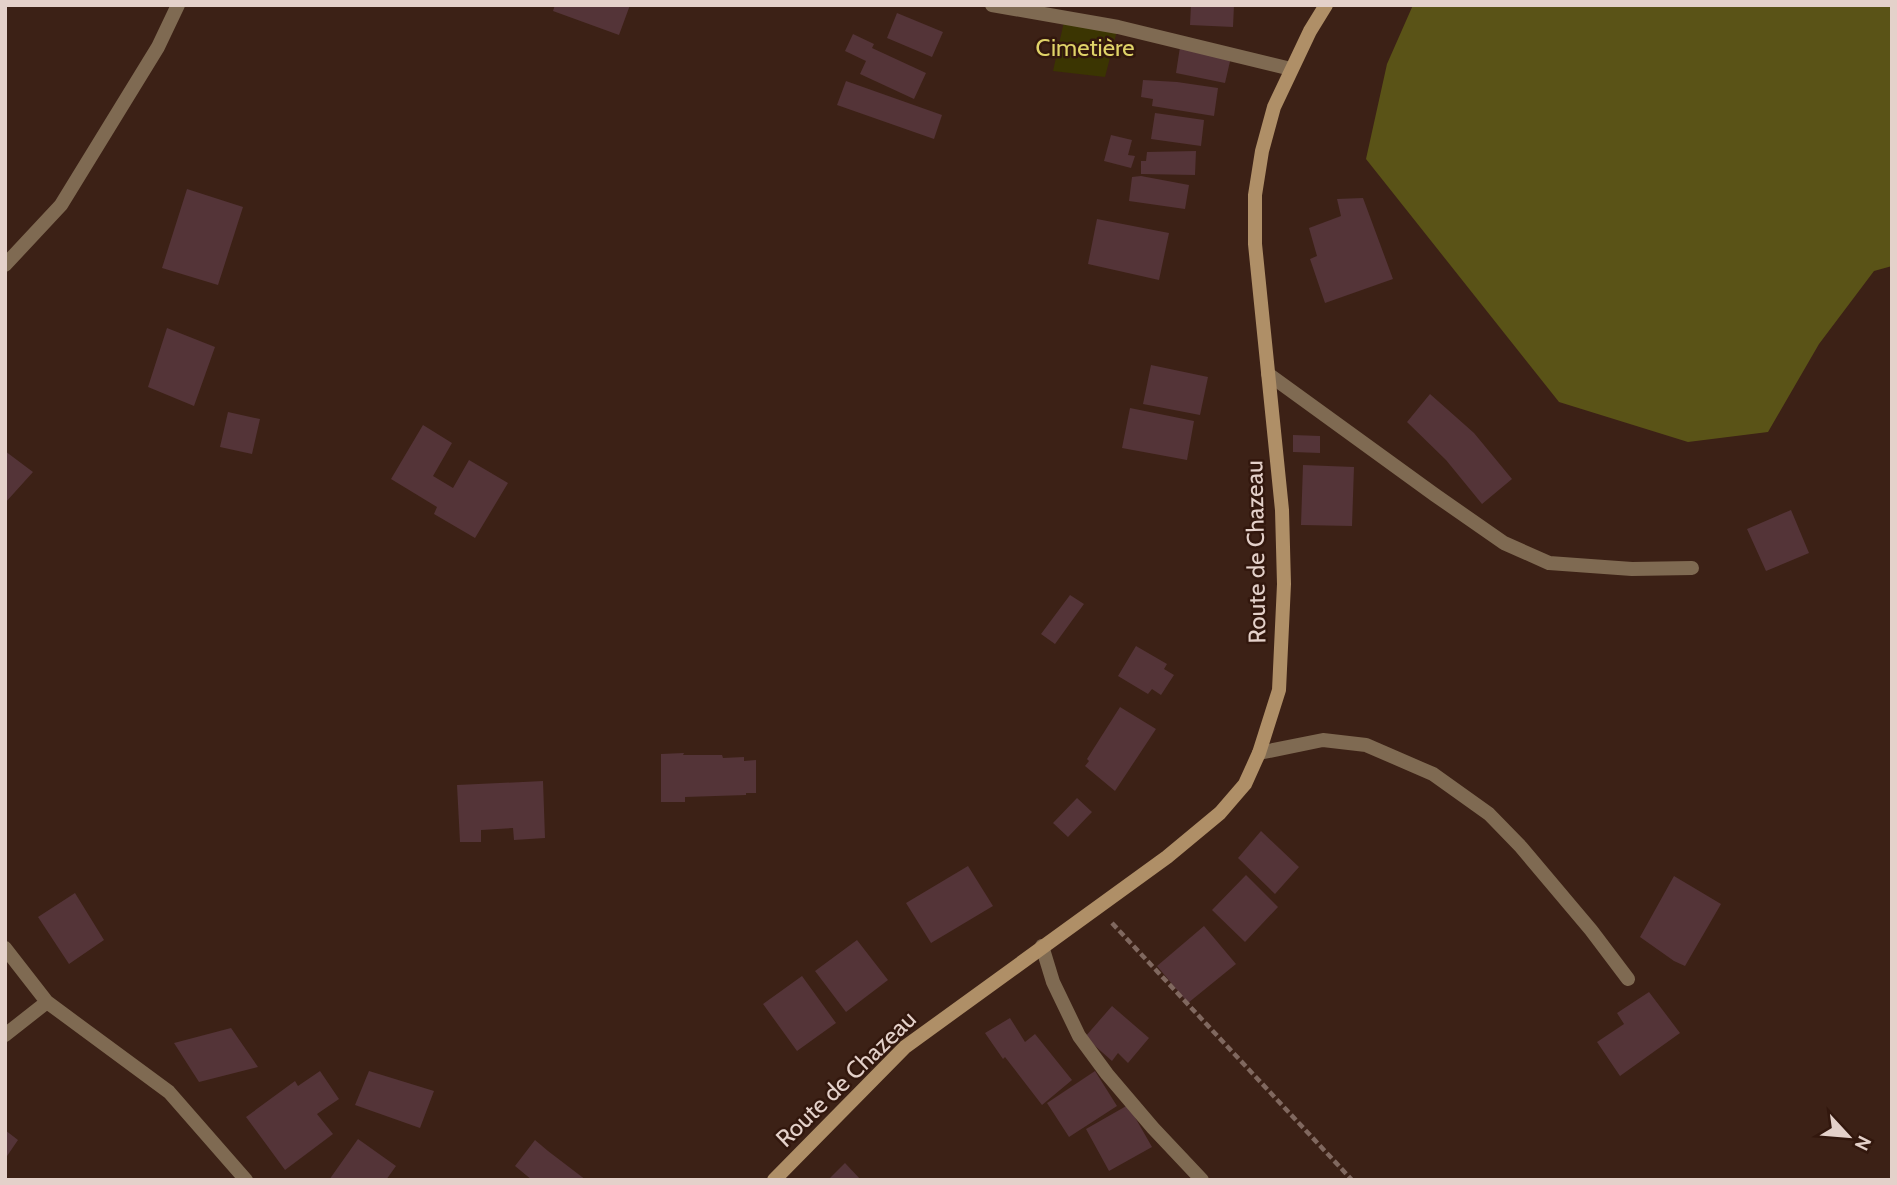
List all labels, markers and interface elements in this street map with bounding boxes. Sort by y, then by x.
park label: Cimetière [1036,33,1134,62]
street label: Route de Chazeau [1239,460,1272,644]
street label: Route de Chazeau [770,1005,922,1153]
north arrow [1813,1101,1883,1171]
text: N [1850,1132,1876,1154]

